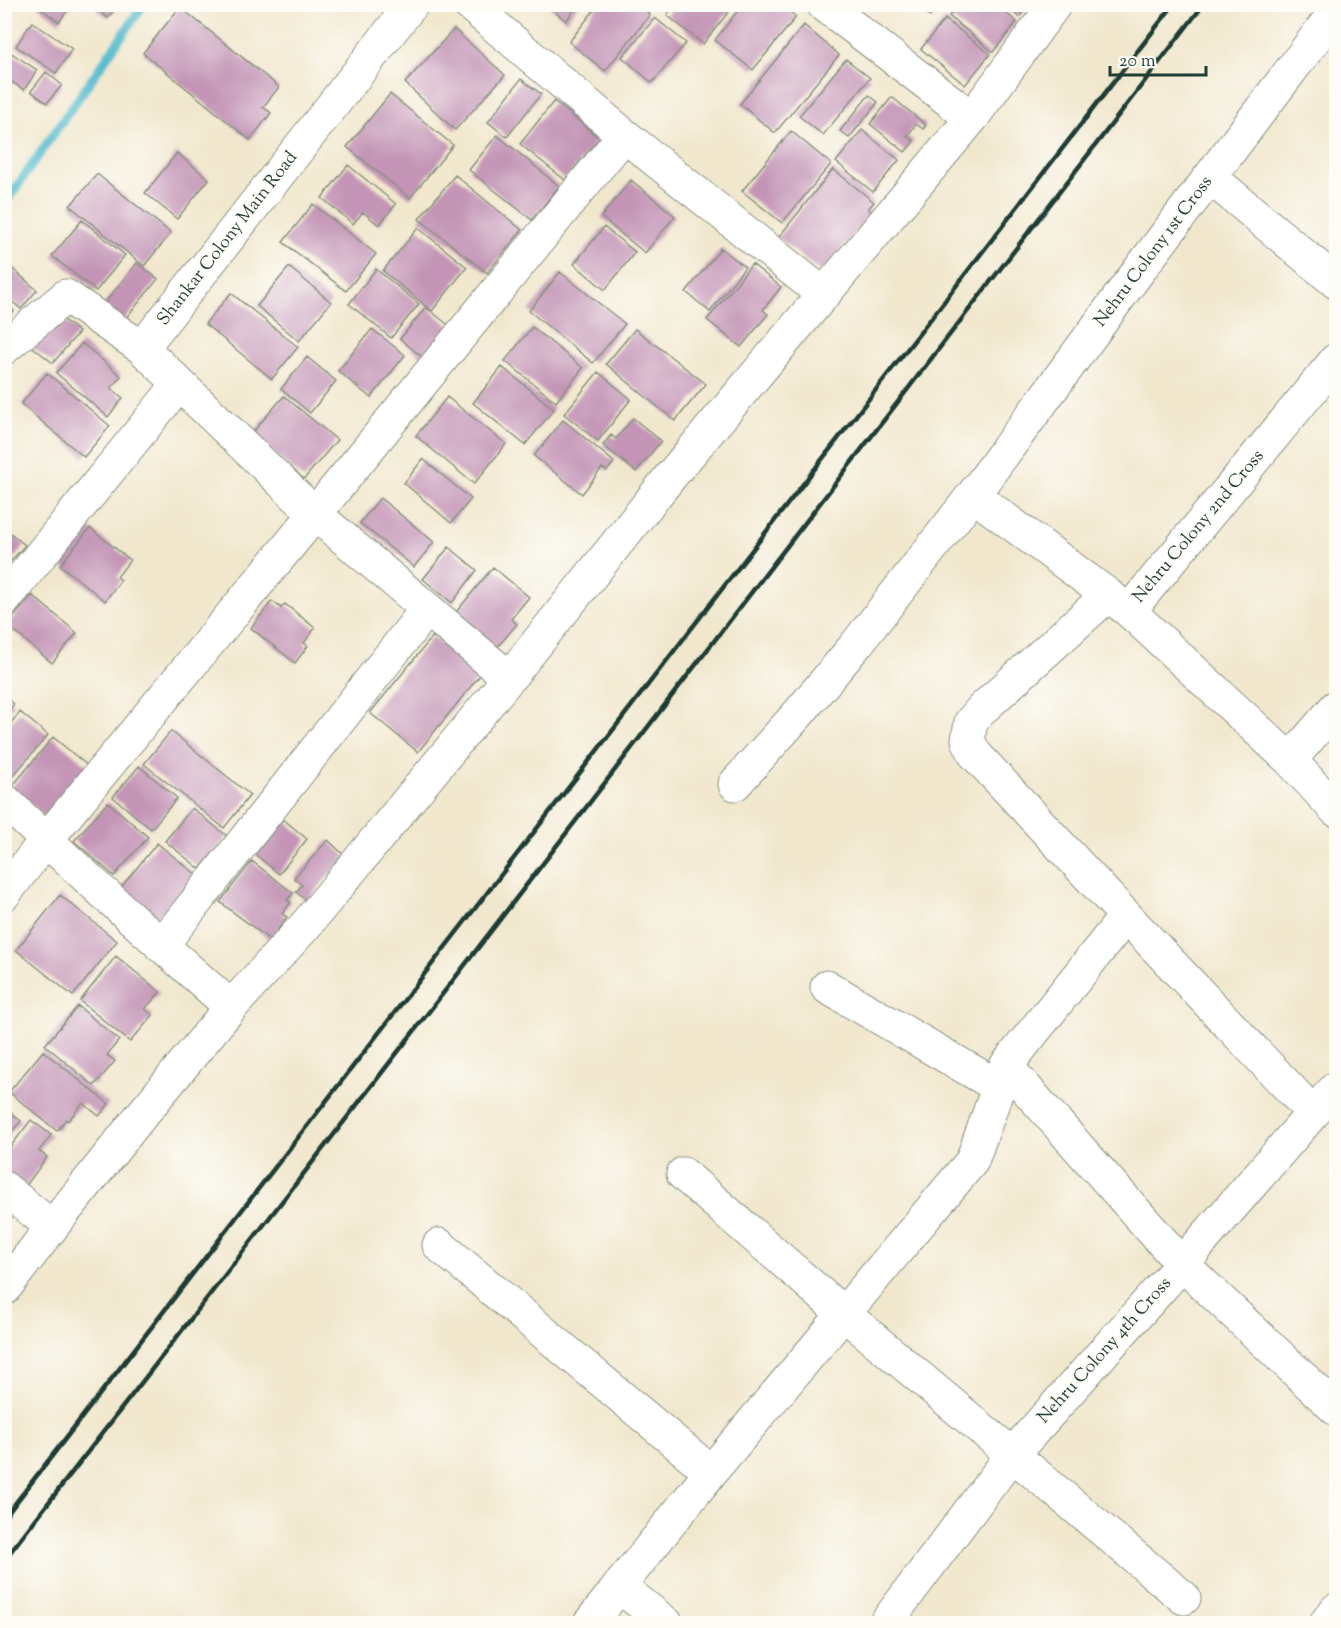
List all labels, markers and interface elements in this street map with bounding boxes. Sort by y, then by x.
scale bar [1110,39,1206,77]
text: 20 m [1119,49,1156,75]
street label: Shankar Colony Main Road [152,146,304,332]
street label: Nehru Colony 1st Cross [1088,171,1220,333]
street label: Nehru Colony 2nd Cross [1127,445,1271,609]
street label: Nehru Colony 4th Cross [1032,1272,1178,1430]

